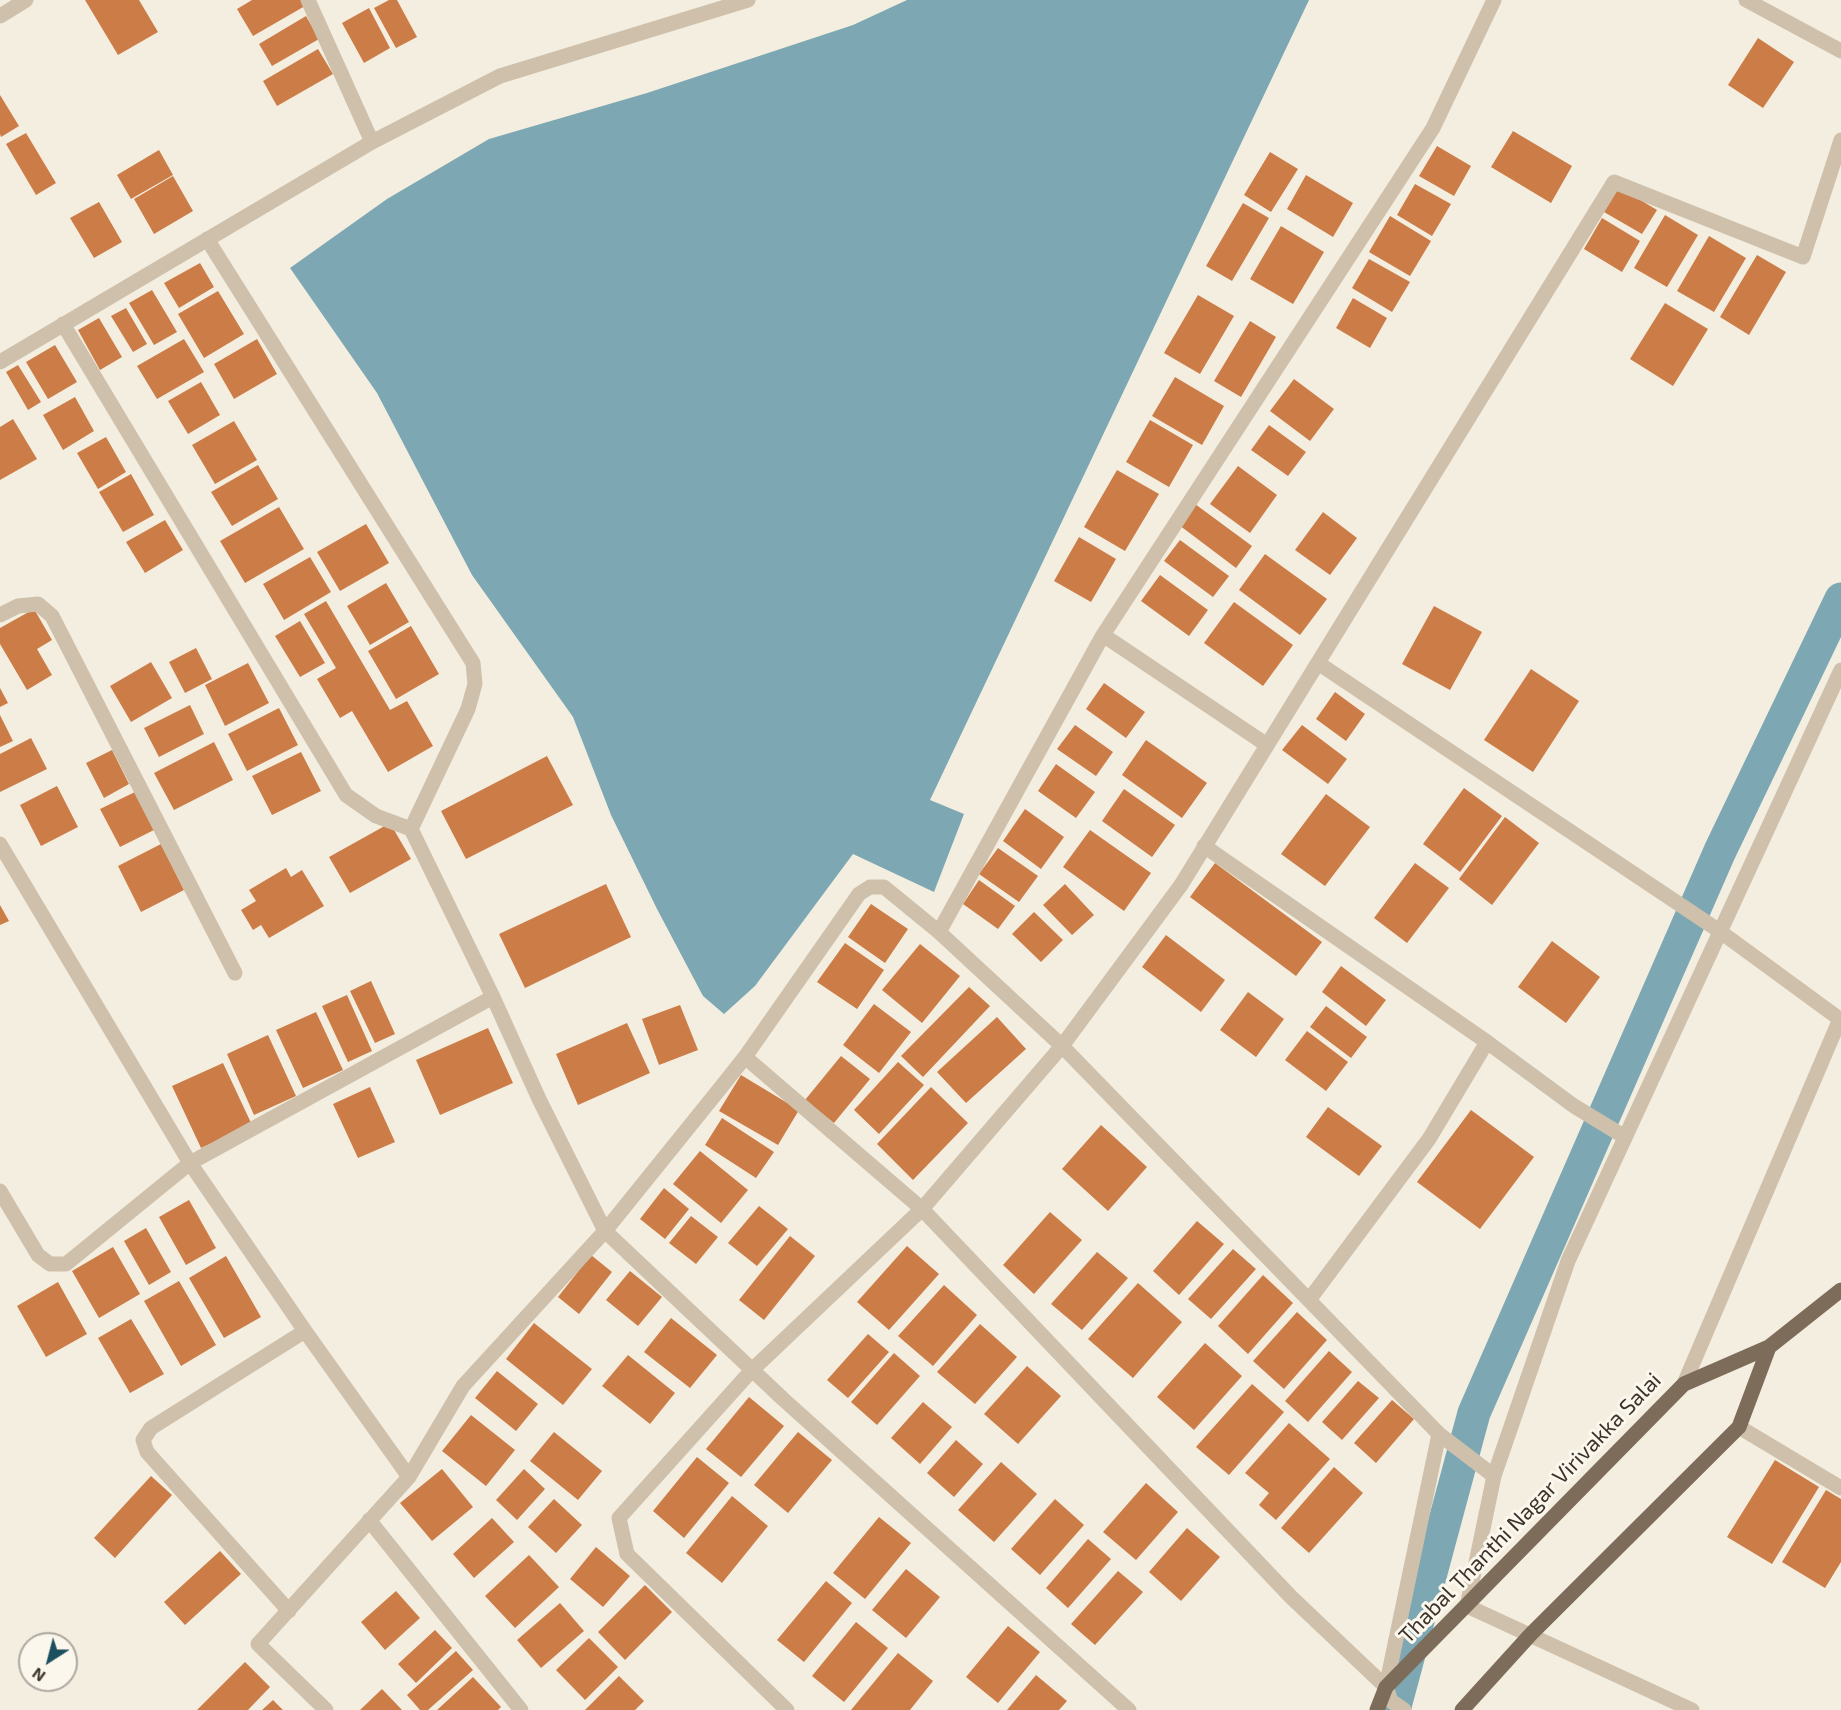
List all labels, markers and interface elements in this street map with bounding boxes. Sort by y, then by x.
street label: Thabal Thanthi Nagar Virivakka Salai [1393,1367,1667,1649]
north arrow [18,1632,78,1692]
text: N [28,1664,49,1686]

